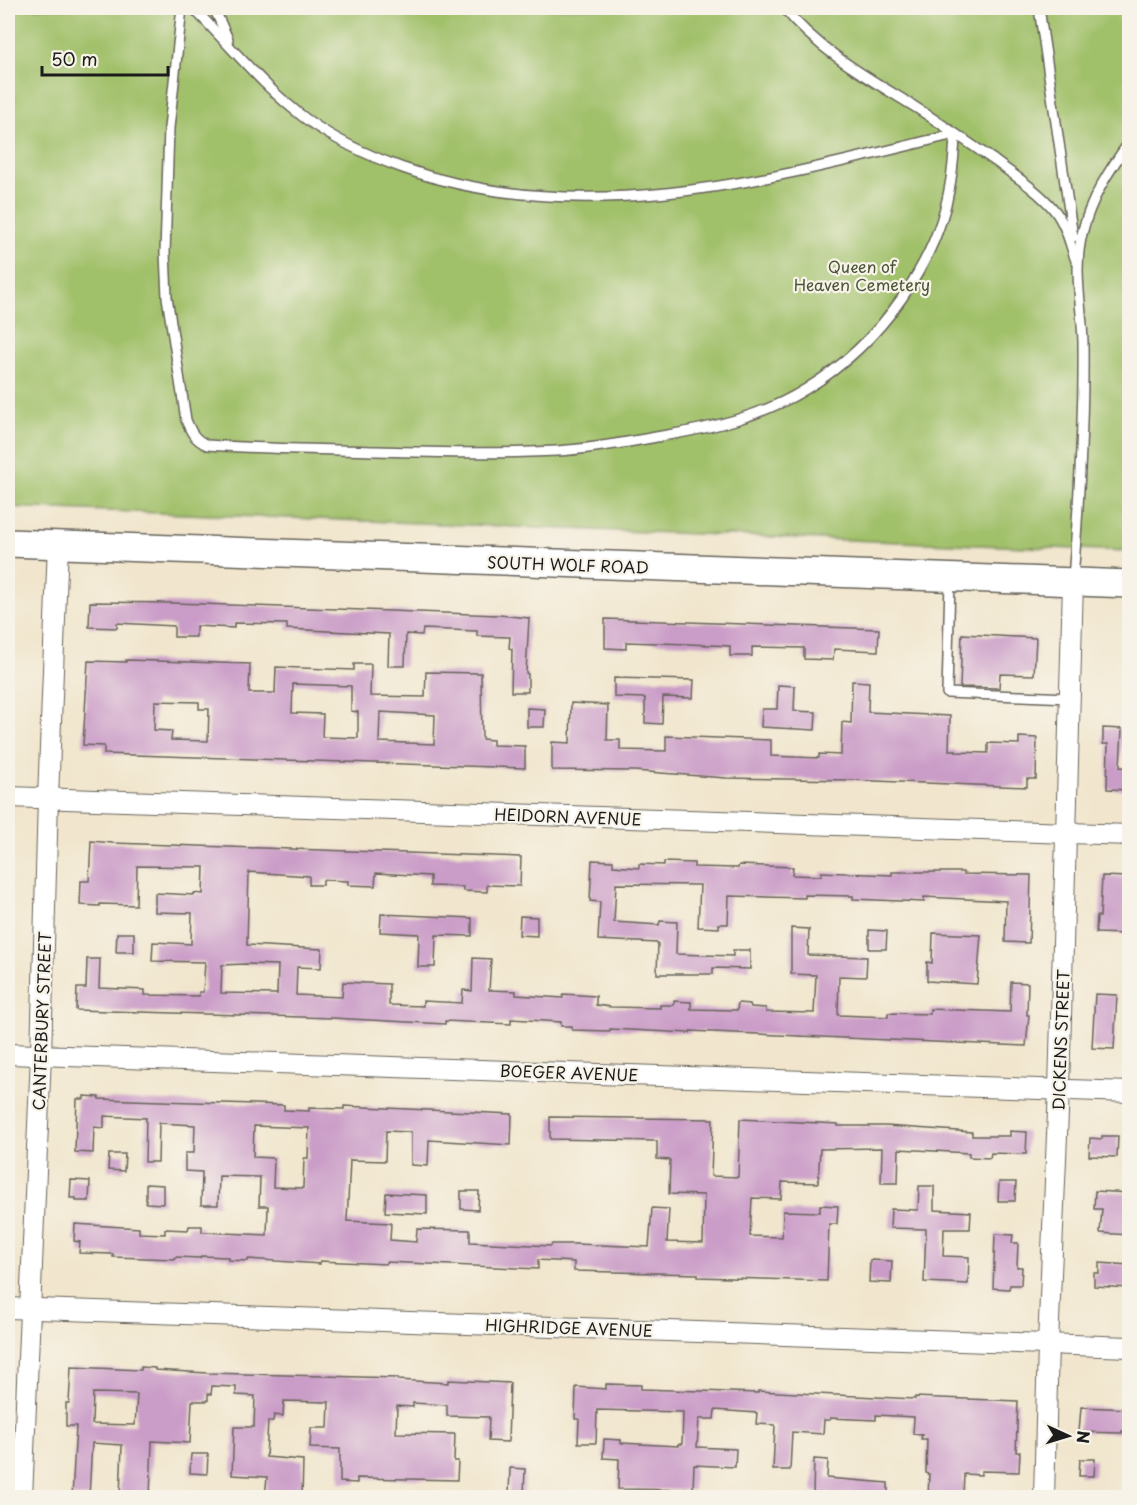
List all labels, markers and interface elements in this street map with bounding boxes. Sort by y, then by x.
scale bar [42,39,168,77]
text: 50 m [51,45,98,72]
park label: Queen of Heaven Cemetery [794,254,930,296]
street label: SOUTH WOLF ROAD [487,549,649,579]
street label: HEIDORN AVENUE [494,801,642,831]
street label: CANTERBURY STREET [26,931,56,1111]
street label: DICKENS STREET [1046,969,1074,1111]
street label: BOEGER AVENUE [499,1058,639,1086]
street label: HIGHRIDGE AVENUE [485,1312,653,1342]
north arrow [1038,1406,1098,1466]
text: N [1072,1430,1096,1444]

